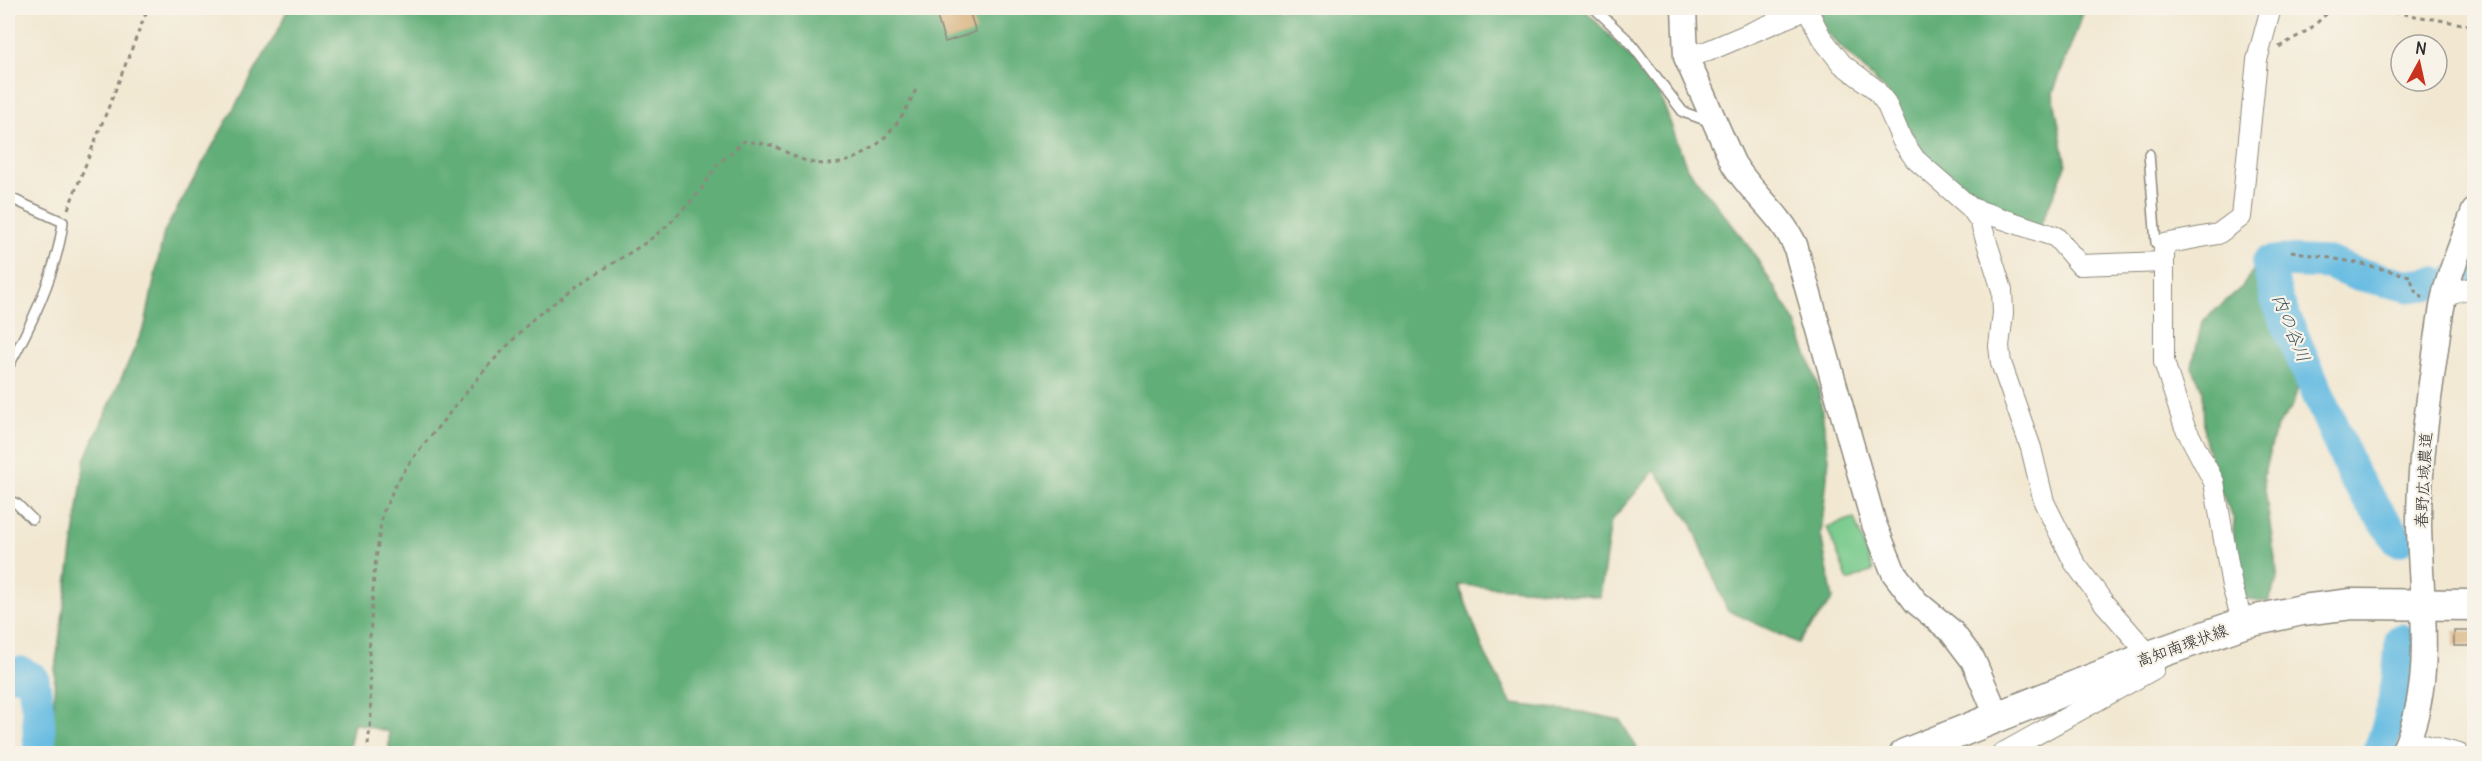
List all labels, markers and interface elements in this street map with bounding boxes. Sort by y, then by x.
north arrow [2389,33,2449,93]
text: N [2414,37,2428,59]
water label: 内の谷川 [2267,290,2316,365]
street label: 春野広域農道 [2411,432,2435,528]
street label: 高知南環状線 [2133,619,2231,671]

